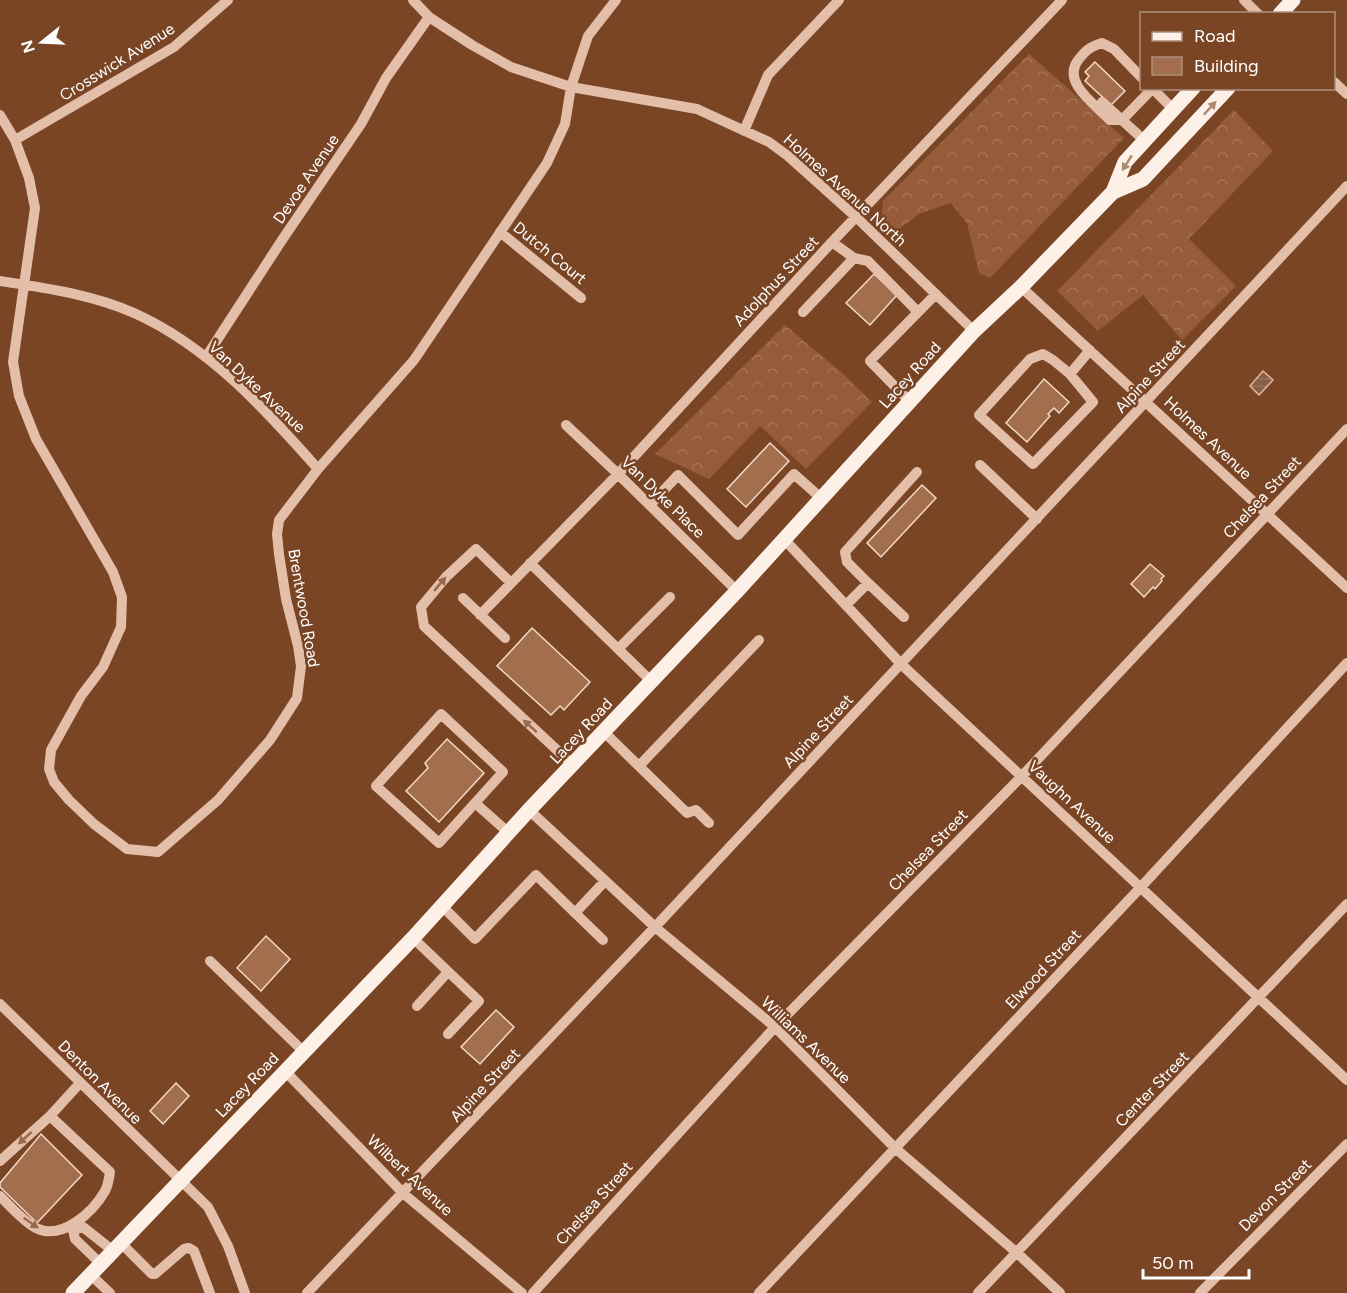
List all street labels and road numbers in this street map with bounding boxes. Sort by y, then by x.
street label: Crosswick Avenue [56,19,178,105]
street label: Devoe Avenue [269,130,343,227]
street label: Holmes Avenue North [780,130,910,250]
street label: Dutch Court [510,218,590,288]
street label: Adolphus Street [729,232,823,330]
street label: Alpine Street [1111,335,1189,417]
street label: Van Dyke Avenue [205,337,309,437]
street label: Lacey Road [875,338,945,412]
street label: Holmes Avenue [1160,393,1256,484]
street label: Van Dyke Place [617,452,709,542]
street label: Chelsea Street [1219,452,1305,542]
street label: Brentwood Road [284,547,324,669]
street label: Alpine Street [779,690,857,772]
street label: Lacey Road [546,694,616,768]
street label: Vaughn Avenue [1024,757,1120,848]
street label: Chelsea Street [884,805,972,895]
street label: Elwood Street [1001,925,1085,1013]
street label: Williams Avenue [757,992,855,1088]
street label: Denton Avenue [54,1036,146,1128]
street label: Alpine Street [446,1044,524,1126]
street label: Center Street [1111,1047,1193,1131]
street label: Lacey Road [211,1049,283,1121]
street label: Wilbert Avenue [363,1130,457,1220]
street label: Devon Street [1235,1155,1315,1235]
street label: Chelsea Street [552,1157,636,1249]

